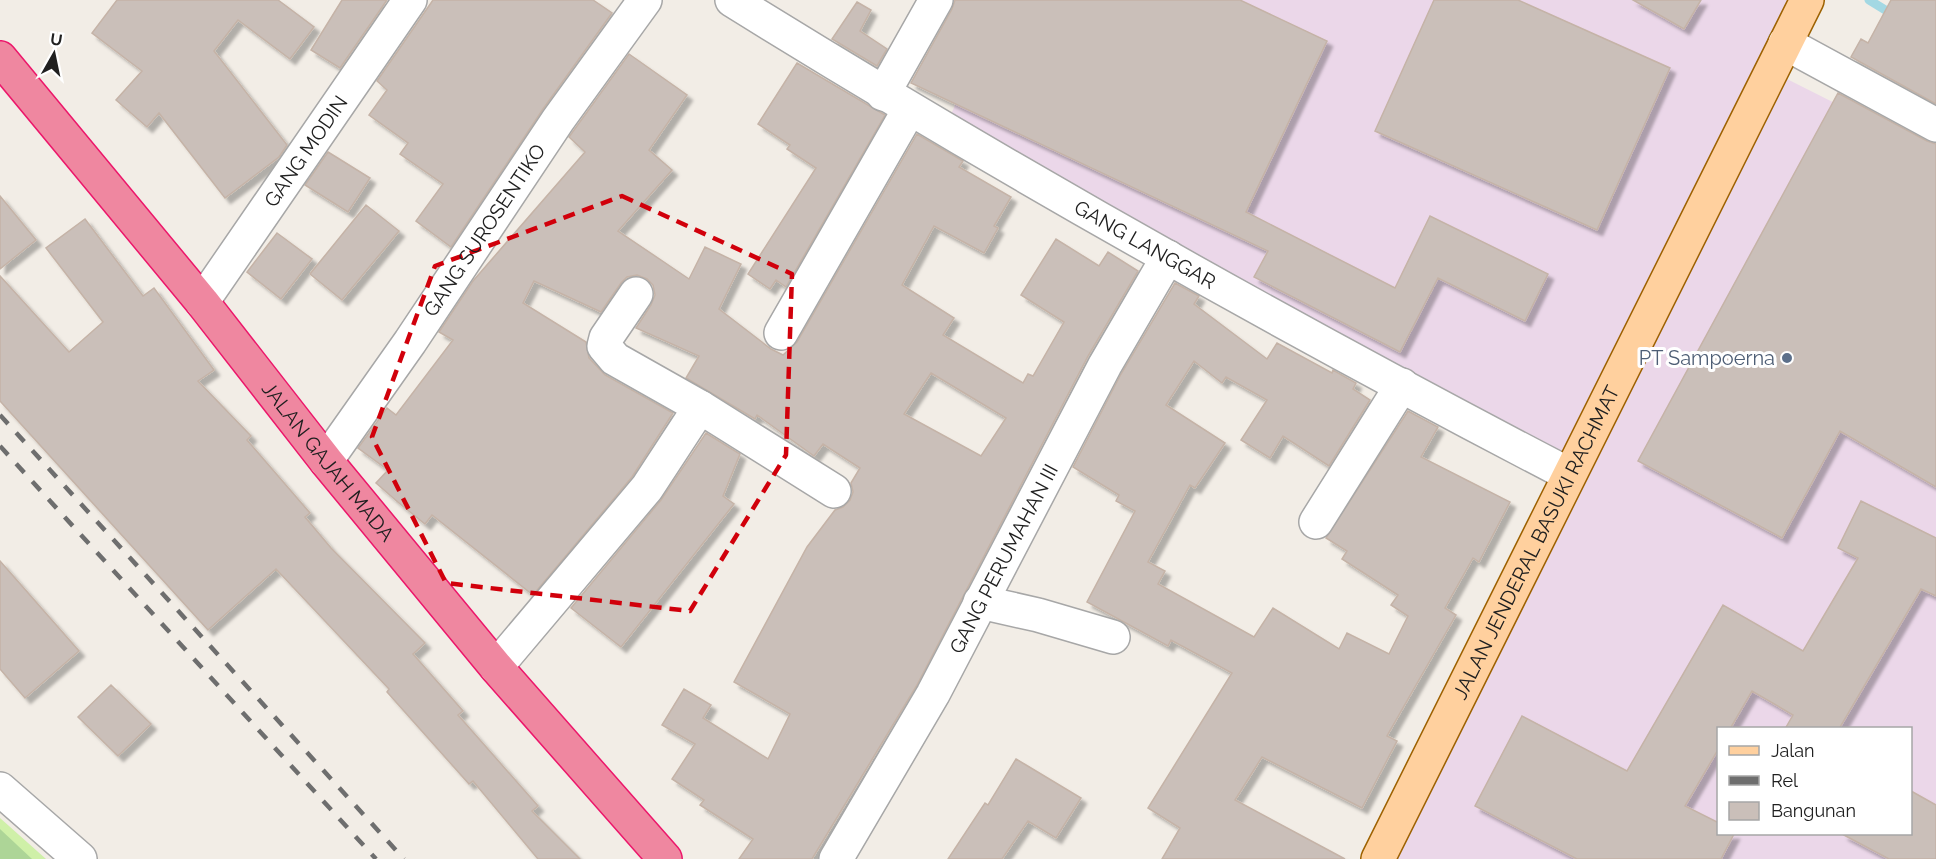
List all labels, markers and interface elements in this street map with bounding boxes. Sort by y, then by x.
north arrow [24,24,84,84]
text: U [49,29,64,50]
street label: GANG MODIN [259,91,353,212]
street label: GANG SUROSENTIKO [418,139,551,321]
street label: GANG LANGGAR [1070,195,1220,294]
place label: PT Sampoerna [1639,346,1775,370]
marker: PT Sampoerna [1780,351,1794,365]
street label: JALAN GAJAH MADA [257,377,399,546]
street label: JALAN JENDERAL BASUKI RACHMAT [1448,381,1625,703]
street label: GANG PERUMAHAN III [944,460,1063,658]
legend [1717,727,1912,835]
text: Jalan [1771,740,1815,761]
text: Rel [1771,770,1798,791]
text: Bangunan [1771,800,1856,821]

